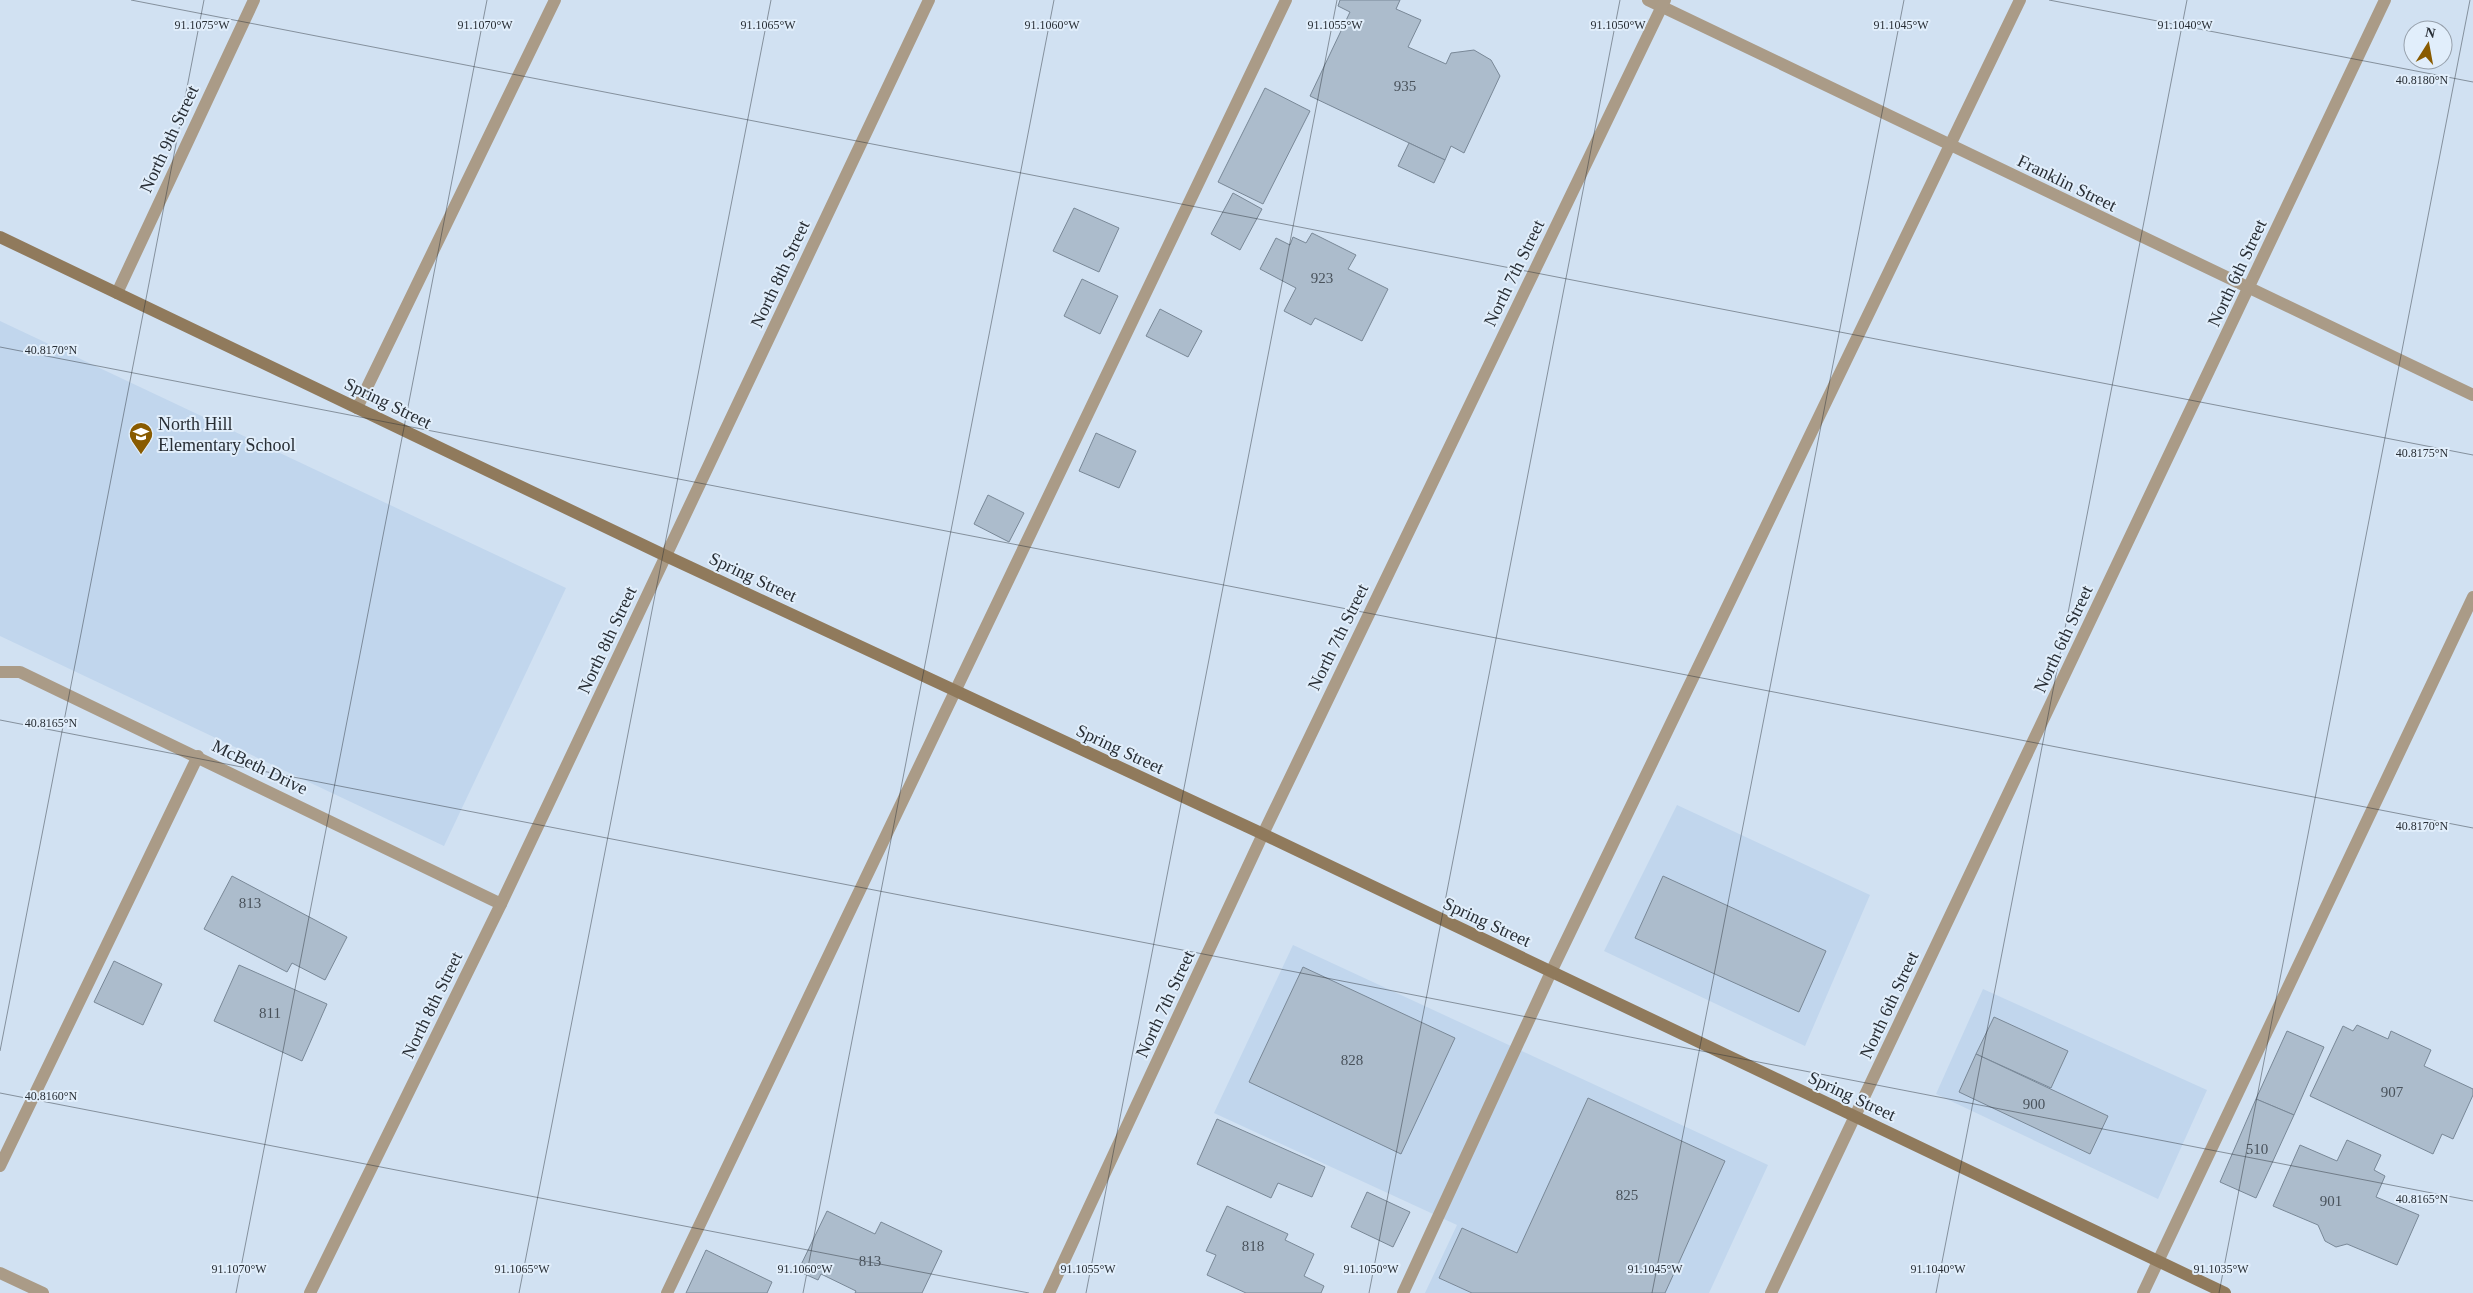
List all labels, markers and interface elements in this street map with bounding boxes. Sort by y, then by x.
text: 91.1075°W [174,18,230,32]
text: 91.1070°W [457,18,513,32]
text: 91.1065°W [740,18,796,32]
text: 91.1060°W [1024,18,1080,32]
text: 91.1055°W [1307,18,1363,32]
text: 91.1050°W [1590,18,1646,32]
text: 91.1045°W [1873,18,1929,32]
text: 91.1040°W [2157,18,2213,32]
north arrow [2403,20,2453,70]
text: N [2424,24,2437,41]
text: 40.8180°N [2396,73,2449,87]
house number: 935 [1394,78,1416,94]
street label: North 9th Street [135,82,203,196]
street label: Franklin Street [2014,150,2120,216]
street label: North 7th Street [1480,216,1548,330]
street label: North 6th Street [2203,216,2271,330]
street label: North 8th Street [746,217,814,331]
house number: 923 [1311,270,1333,286]
text: 40.8170°N [25,343,78,357]
street label: Spring Street [341,373,435,433]
place label: North Hill Elementary School [158,414,295,455]
school or university icon: North Hill Elementary School [128,421,154,455]
text: 40.8175°N [2396,446,2449,460]
street label: Spring Street [706,548,800,606]
street label: North 7th Street [1304,580,1372,694]
street label: North 6th Street [2029,582,2097,696]
street label: North 8th Street [573,583,641,697]
text: 40.8165°N [25,716,78,730]
street label: Spring Street [1073,720,1167,778]
street label: McBeth Drive [209,735,311,799]
text: 40.8170°N [2396,819,2449,833]
street label: Spring Street [1440,893,1534,951]
house number: 813 [239,895,261,911]
street label: North 7th Street [1131,947,1199,1061]
street label: North 8th Street [398,948,466,1062]
street label: North 6th Street [1855,948,1923,1062]
house number: 811 [259,1005,281,1021]
house number: 828 [1341,1052,1363,1068]
street label: Spring Street [1805,1067,1899,1125]
house number: 907 [2381,1084,2404,1100]
text: 40.8160°N [25,1089,78,1103]
house number: 900 [2023,1096,2045,1112]
house number: 510 [2246,1141,2268,1157]
house number: 825 [1616,1187,1638,1203]
text: 40.8165°N [2396,1192,2449,1206]
house number: 901 [2320,1193,2342,1209]
house number: 818 [1242,1238,1264,1254]
house number: 813 [859,1253,881,1269]
text: 91.1070°W [211,1262,267,1276]
text: 91.1065°W [494,1262,550,1276]
text: 91.1060°W [777,1262,833,1276]
text: 91.1055°W [1060,1262,1116,1276]
text: 91.1050°W [1343,1262,1399,1276]
text: 91.1045°W [1627,1262,1683,1276]
text: 91.1040°W [1910,1262,1966,1276]
text: 91.1035°W [2193,1262,2249,1276]

